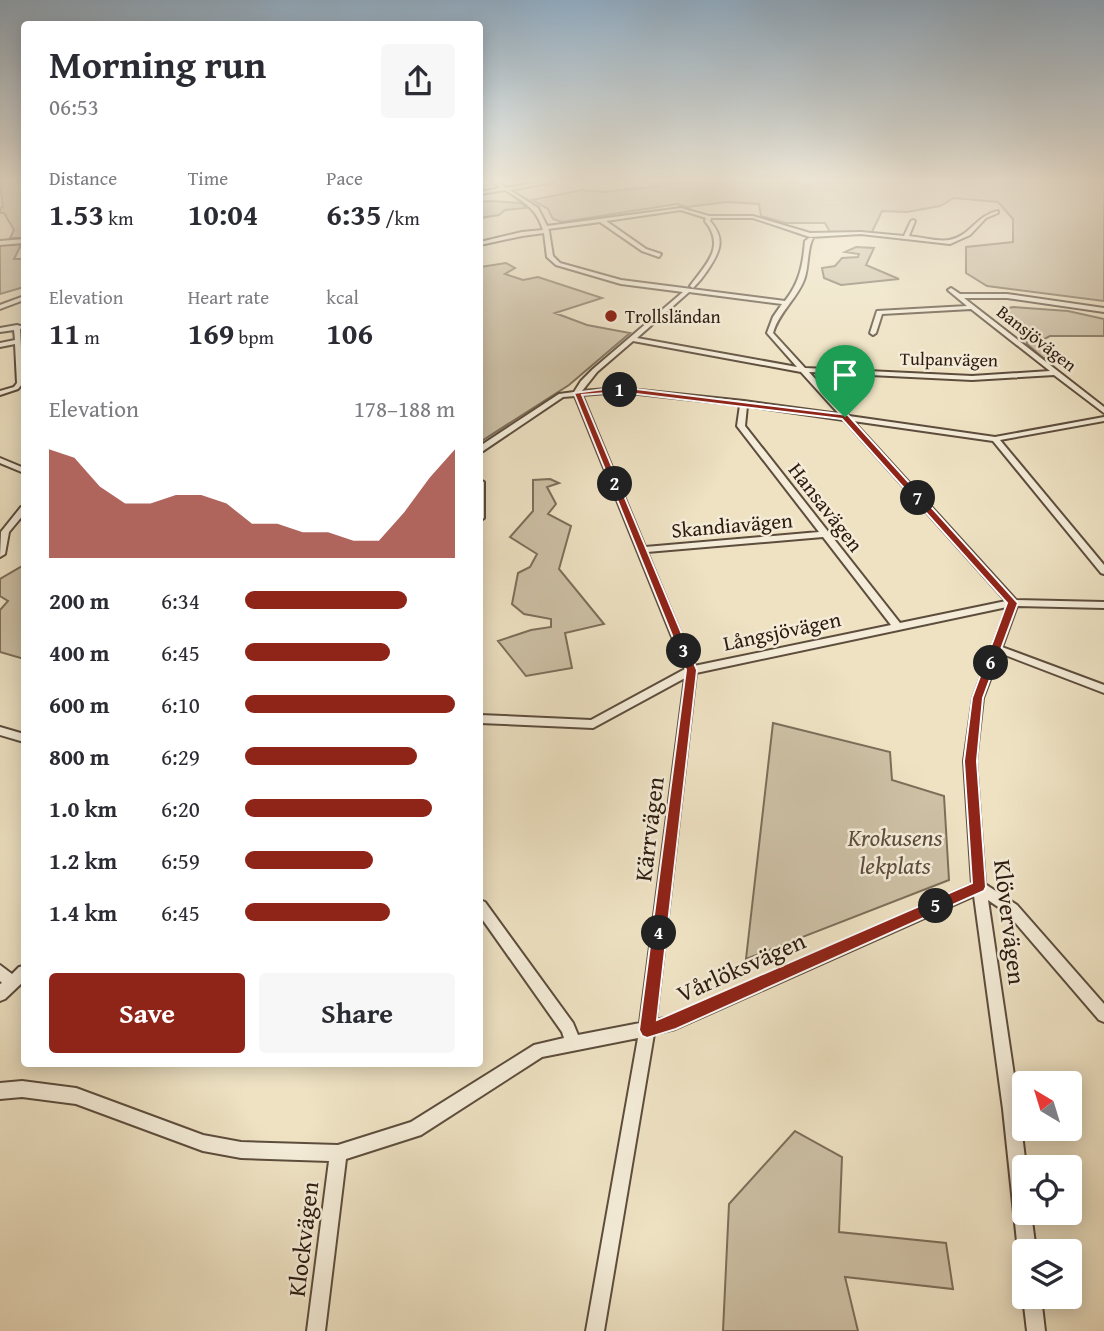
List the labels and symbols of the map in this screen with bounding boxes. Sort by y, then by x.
street label: Bansjövägen [991,298,1083,378]
place label: Trollsländan [625,303,721,330]
marker: Trollsländan [603,308,619,324]
pin [815,345,875,417]
street label: Tulpanvägen [900,345,998,373]
pin: 1 [602,372,638,408]
street label: Hansavägen [781,456,871,559]
pin: 2 [598,466,632,502]
pin: 7 [900,480,936,516]
street label: Skandiavägen [670,504,794,546]
street label: Långsjövägen [720,603,844,659]
pin: 3 [666,634,702,668]
pin: 6 [974,646,1009,680]
street label: Kärrvägen [625,774,673,883]
park label: Krokusens lekplats [847,820,943,883]
street label: Klövervägen [985,857,1035,987]
pin: 5 [918,888,954,923]
pin: 4 [642,916,676,950]
street label: Vårlöksvägen [671,923,811,1011]
north arrow [1012,1071,1082,1141]
street label: Klockvägen [279,1179,327,1299]

